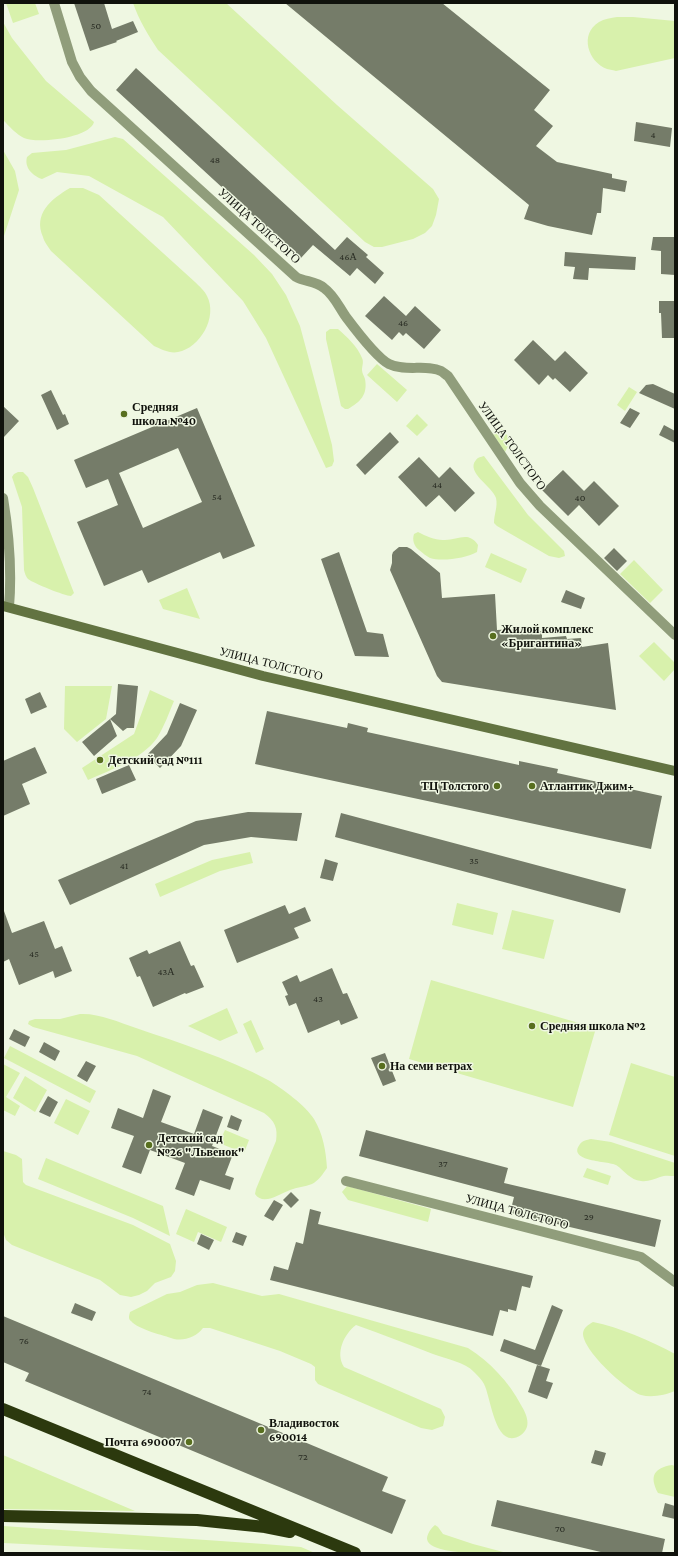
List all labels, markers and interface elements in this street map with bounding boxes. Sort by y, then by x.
house number: 50 [91,20,101,32]
house number: 4 [650,129,656,141]
house number: 48 [210,154,220,166]
street label: УЛИЦА ТОЛСТОГО [215,185,303,267]
house number: 46А [339,251,357,263]
house number: 46 [398,317,408,329]
street label: УЛИЦА ТОЛСТОГО [475,399,549,493]
place label: Средняя школа №40 [132,400,196,428]
marker: Средняя школа №40 [119,409,129,419]
house number: 44 [432,479,442,491]
house number: 54 [212,491,222,503]
house number: 40 [575,492,585,504]
place label: Жилой комплекс «Бригантина» [501,622,593,650]
marker: Жилой комплекс «Бригантина» [488,631,498,641]
street label: УЛИЦА ТОЛСТОГО [218,644,324,684]
place label: Детский сад №111 [108,753,202,767]
marker: Детский сад №111 [95,755,105,765]
place label: ТЦ Толстого [421,779,489,793]
place label: Атлантик Джим+ [540,779,634,793]
marker: ТЦ Толстого [492,781,502,791]
marker: Атлантик Джим+ [527,781,537,791]
house number: 35 [469,855,479,867]
house number: 41 [120,860,128,872]
house number: 45 [29,948,39,960]
house number: 43А [158,966,174,978]
house number: 43 [313,993,323,1005]
place label: Средняя школа №2 [540,1019,646,1033]
marker: Средняя школа №2 [527,1021,537,1031]
place label: На семи ветрах [390,1059,472,1073]
marker: На семи ветрах [377,1061,387,1071]
place label: Детский сад №26 "Львенок" [157,1131,244,1159]
marker: Детский сад №26 "Львенок" [144,1140,154,1150]
house number: 37 [438,1158,448,1170]
street label: УЛИЦА ТОЛСТОГО [464,1191,570,1233]
house number: 29 [584,1211,594,1223]
house number: 76 [19,1335,29,1347]
house number: 74 [142,1386,152,1398]
place label: Владивосток 690014 [269,1416,339,1444]
marker: Владивосток 690014 [256,1425,266,1435]
place label: Почта 690007 [105,1435,181,1449]
marker: Почта 690007 [184,1437,194,1447]
house number: 72 [298,1451,308,1463]
house number: 70 [555,1523,565,1535]

